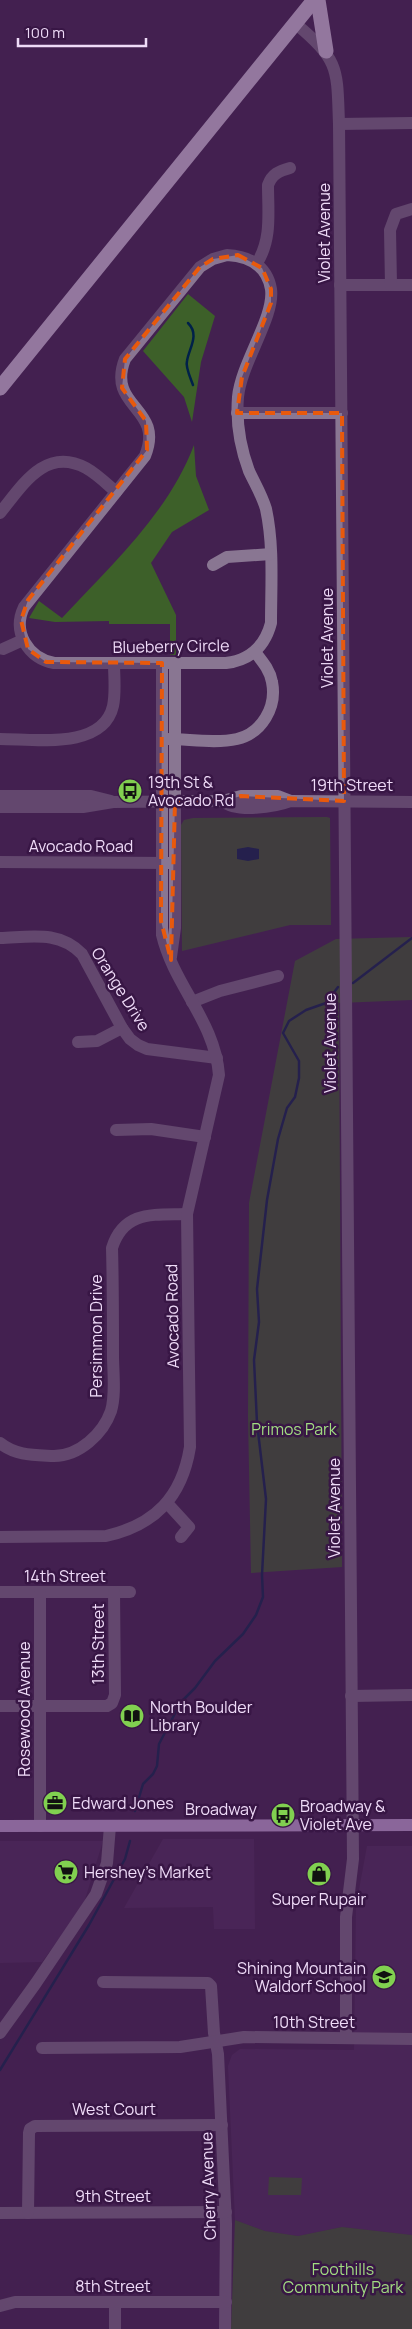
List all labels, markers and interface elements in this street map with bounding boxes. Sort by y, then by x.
scale bar [18,15,145,47]
text: 100 m [25,22,65,43]
street label: Violet Avenue [313,183,335,283]
street label: Violet Avenue [316,588,338,688]
street label: Blueberry Circle [112,634,230,658]
place label: 19th St & Avocado Rd [148,771,234,811]
street label: 19th Street [311,774,393,796]
bus stop icon: 19th St & Avocado Rd [117,778,143,804]
street label: Avocado Road [29,835,133,857]
street label: Orange Drive [87,943,155,1035]
street label: Violet Avenue [319,993,341,1093]
street label: Avocado Road [160,1264,184,1368]
street label: Persimmon Drive [85,1274,107,1398]
park label: Primos Park [251,1418,338,1440]
street label: Violet Avenue [323,1458,345,1558]
street label: 14th Street [24,1565,106,1587]
street label: 13th Street [87,1603,109,1685]
street label: Rosewood Avenue [13,1641,35,1777]
place label: North Boulder Library [150,1696,253,1736]
library icon: North Boulder Library [119,1703,145,1729]
office icon: Edward Jones [42,1790,68,1816]
place label: Edward Jones [72,1792,174,1814]
place label: Broadway & Violet Ave [300,1795,386,1835]
street label: Broadway [185,1798,258,1820]
bus stop icon: Broadway & Violet Ave [270,1802,296,1828]
supermarket icon: Hershey's Market [53,1859,79,1885]
place label: Hershey's Market [84,1861,211,1883]
shop icon: Super Rupair [306,1861,332,1887]
place label: Super Rupair [272,1888,367,1910]
place label: Shining Mountain Waldorf School [237,1957,366,1997]
school or university icon: Shining Mountain Waldorf School [371,1964,397,1990]
street label: 10th Street [273,2011,355,2033]
street label: West Court [72,2098,156,2120]
street label: Cherry Avenue [195,2132,221,2240]
street label: 9th Street [75,2185,151,2207]
park label: Foothills Community Park [283,2258,404,2298]
street label: 8th Street [75,2275,151,2297]

